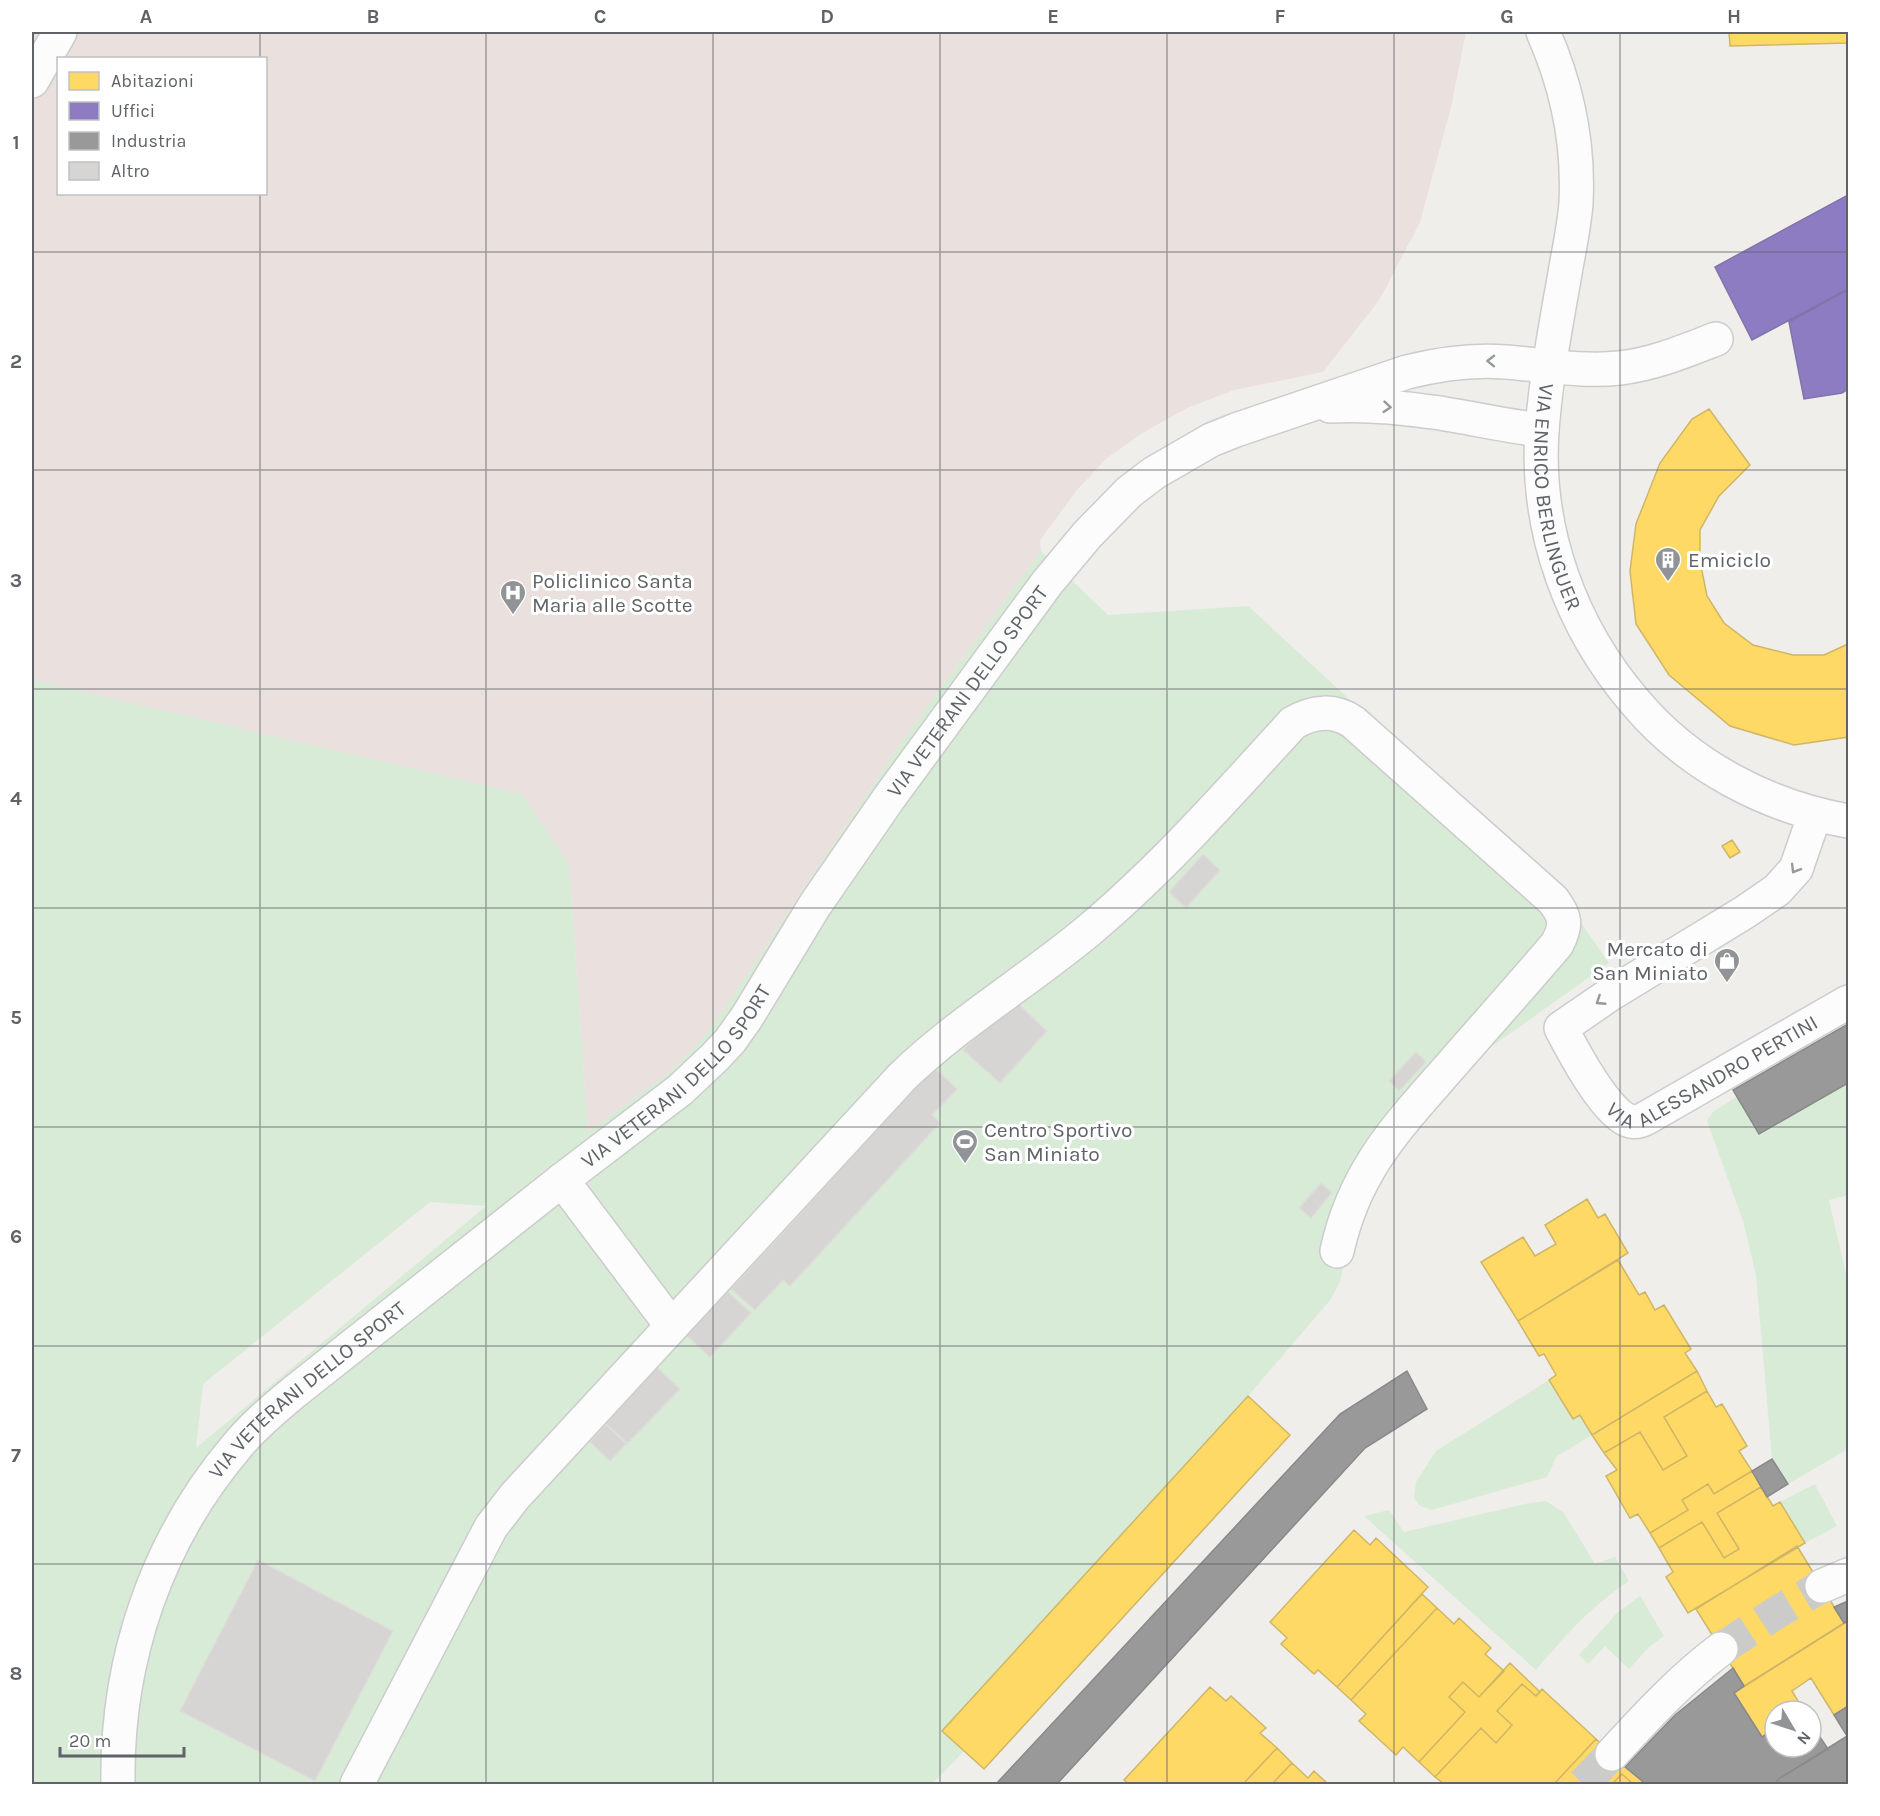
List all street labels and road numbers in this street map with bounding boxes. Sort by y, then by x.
street label: VIA ENRICO BERLINGUER [1529,382,1586,614]
street label: VIA VETERANI DELLO SPORT [882,581,1053,802]
street label: VIA VETERANI DELLO SPORT [576,980,776,1173]
street label: VIA ALESSANDRO PERTINI [1601,1010,1822,1134]
street label: VIA VETERANI DELLO SPORT [204,1296,411,1483]

